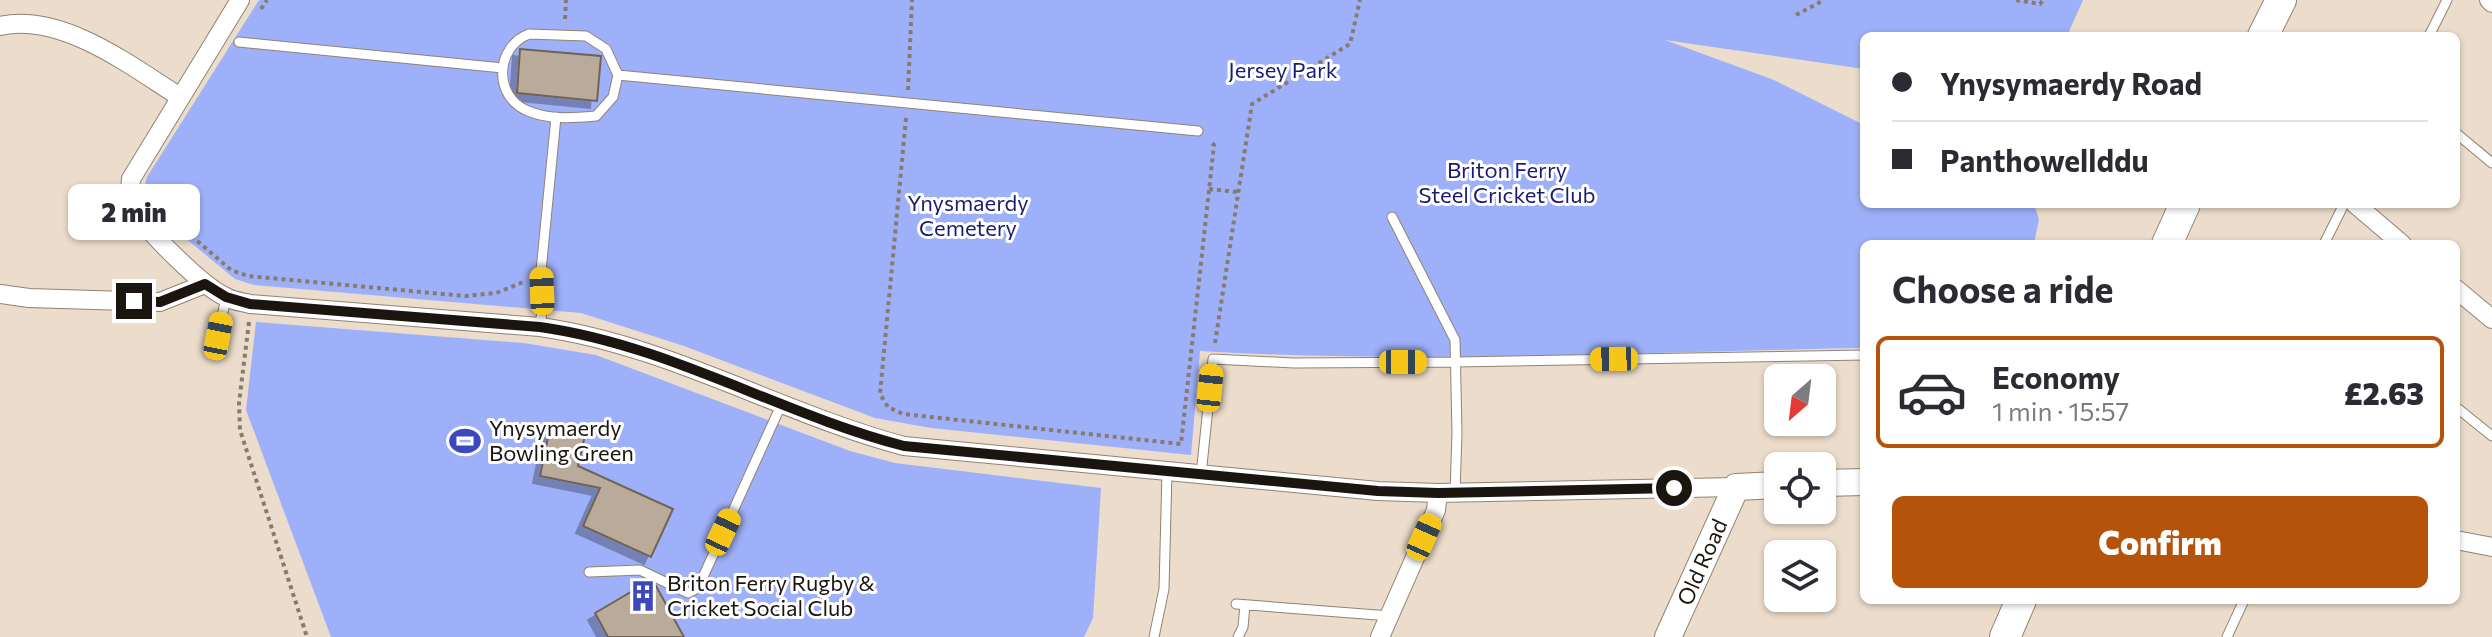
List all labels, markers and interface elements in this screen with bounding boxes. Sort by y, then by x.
park label: Jersey Park [1228,56,1338,83]
text: Ynysymaerdy Road [1940,64,2202,101]
text: Panthowellddu [1940,141,2149,178]
park label: Briton Ferry Steel Cricket Club [1418,156,1596,208]
callout: 2 min [68,185,200,241]
park label: Ynysmaerdy Cemetery [907,189,1029,241]
text: 2 min [101,196,167,227]
text: Choose a ride [1892,266,2113,310]
car [529,267,555,315]
route end [116,283,152,319]
car [202,310,234,362]
car [1590,347,1638,371]
car [1379,350,1427,374]
icon: car [1896,356,1968,428]
text: Economy [1992,358,2120,395]
car [1196,363,1224,413]
north arrow [1764,364,1836,436]
map controls [1764,364,1836,612]
text: £2.63 [2344,374,2424,411]
text: 1 min · 15:57 [1992,395,2129,426]
place label: Ynysymaerdy Bowling Green [489,414,634,466]
sports icon: Ynysymaerdy Bowling Green [448,424,482,458]
button: locate [1764,452,1836,524]
route start [1656,470,1692,506]
button: Confirm [1892,496,2428,588]
car [702,505,744,559]
car [1403,510,1445,564]
street label: Old Road [1671,514,1733,609]
button: layers [1764,540,1836,612]
place label: Briton Ferry Rugby & Cricket Social Club [667,569,875,621]
building icon: Briton Ferry Rugby & Cricket Social Club [626,579,660,613]

